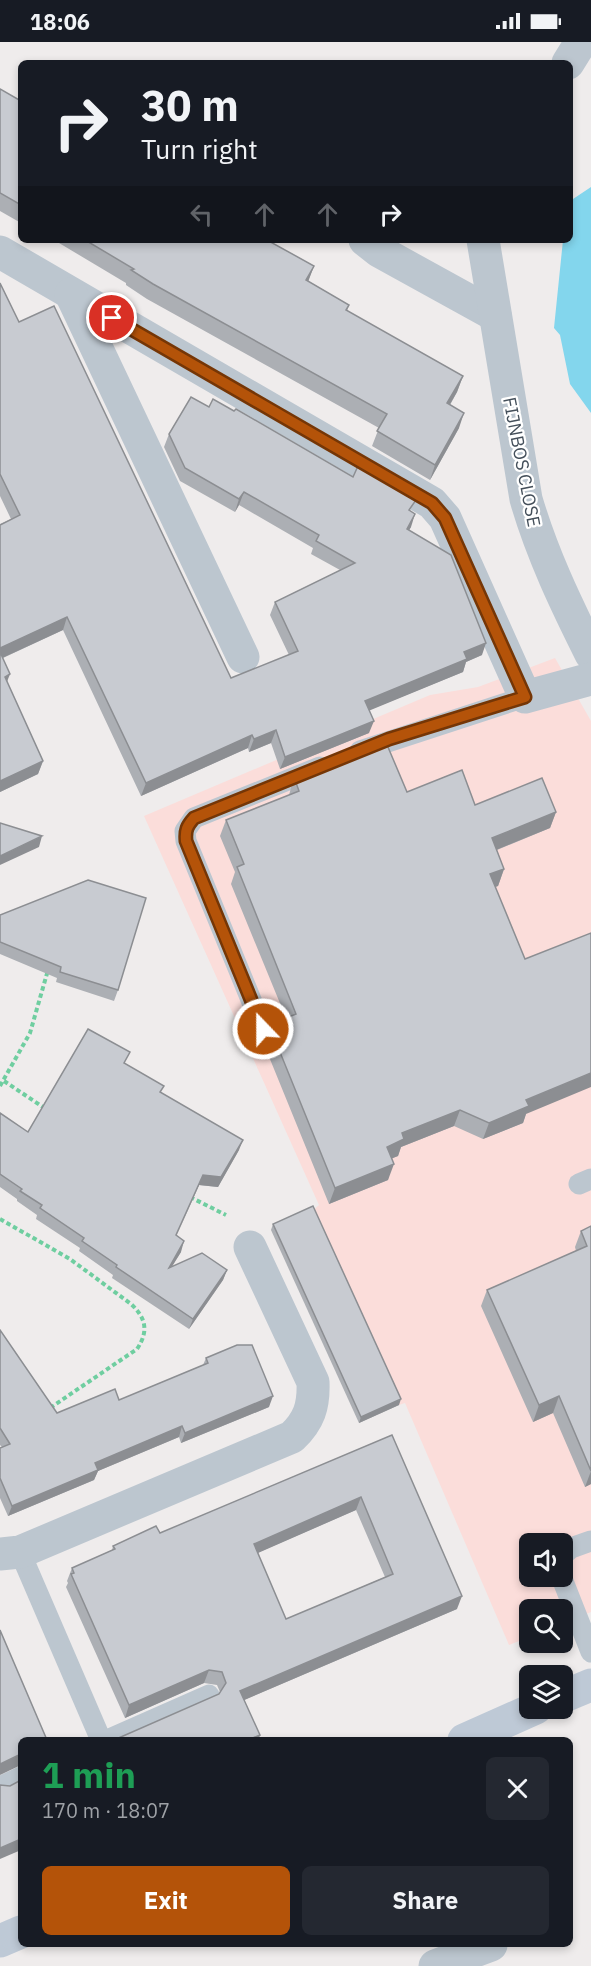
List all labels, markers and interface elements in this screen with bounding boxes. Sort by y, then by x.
text: 18:06 [30,7,90,36]
text: 30 m [141,78,239,133]
icon: right [42,84,120,162]
text: Turn right [141,131,258,166]
icon: left [185,198,218,231]
icon: ahead [248,198,281,231]
icon: ahead [311,198,344,231]
icon: right [374,198,407,231]
pin [86,292,137,343]
icon: arrive [95,301,128,334]
street label: FIJNBOS CLOSE [498,395,546,529]
position arrow [231,997,295,1061]
map controls [519,1533,573,1719]
button: sound [519,1533,573,1587]
button: search [519,1599,573,1653]
button: layers [519,1665,573,1719]
text: 1 min [42,1751,136,1798]
button: close [486,1757,549,1820]
text: 170 m · 18:07 [42,1797,170,1824]
button: Exit [42,1866,290,1935]
button: Share [302,1866,549,1935]

